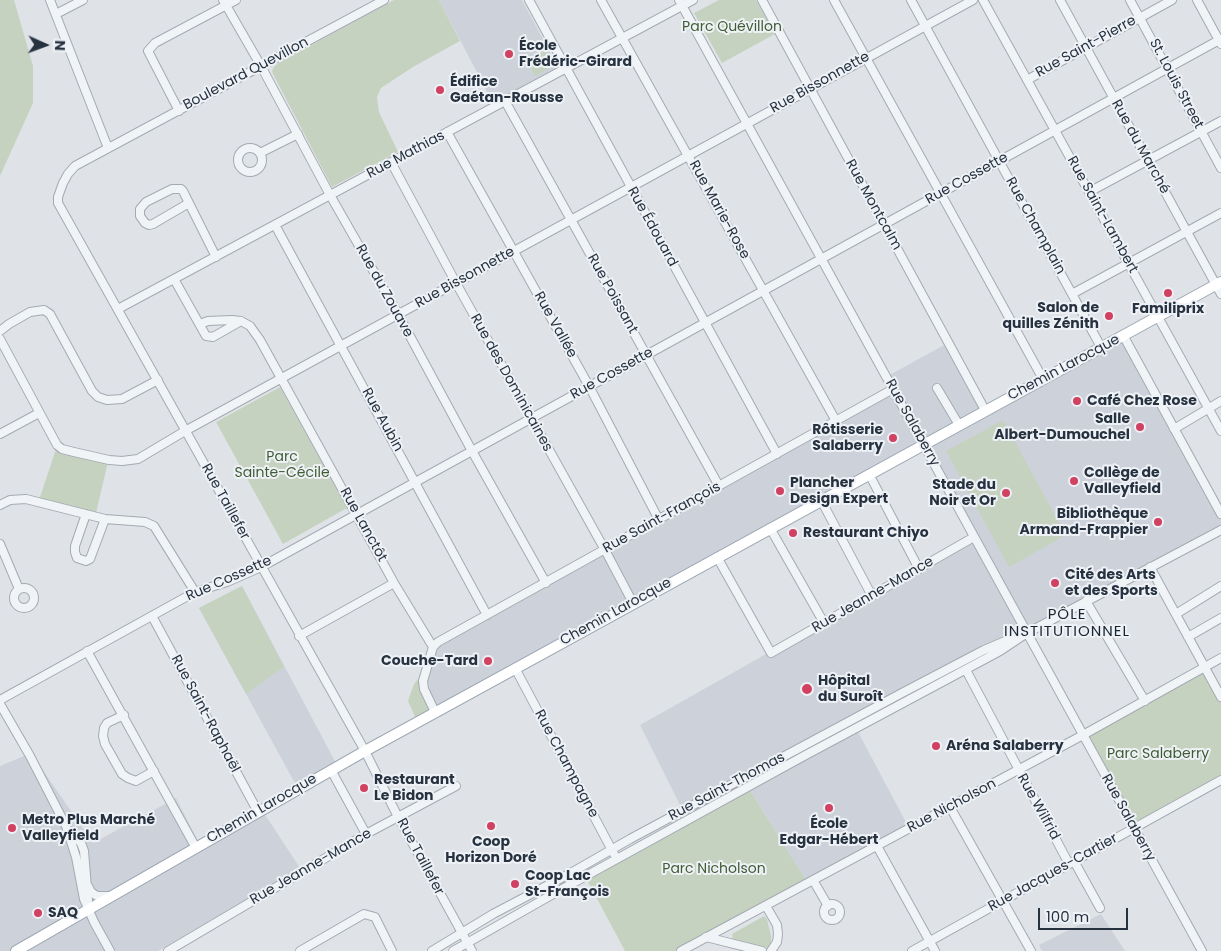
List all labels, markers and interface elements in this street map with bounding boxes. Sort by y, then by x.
street label: Rue Saint-Pierre [1033,12,1139,82]
park label: Parc Quévillon [682,19,782,35]
north arrow [20,20,70,70]
street label: Boulevard Quevillon [181,34,311,114]
street label: St. Louis Street [1145,36,1207,132]
place label: École Frédéric-Girard [519,38,632,70]
text: N [50,40,70,51]
marker: École Frédéric-Girard [503,48,515,60]
street label: Rue Bissonnette [767,49,873,117]
place label: Édifice Gaétan-Rousse [450,74,563,106]
marker: Édifice Gaétan-Rousse [434,84,446,96]
street label: Rue du Marché [1107,97,1173,197]
street label: Rue Mathias [364,127,448,183]
street label: Rue Cossette [923,149,1011,209]
street label: Rue Saint-Lambert [1063,154,1141,276]
street label: Rue Montcalm [841,157,905,253]
street label: Rue Marie-Rose [685,158,753,262]
street label: Rue Champlain [1001,175,1069,277]
street label: Rue Édouard [623,184,681,270]
street label: Rue du Zouave [352,242,416,340]
street label: Rue Bissonnette [412,244,518,312]
street label: Rue Poissant [583,251,641,337]
marker: Familiprix [1162,287,1174,299]
street label: Rue Vallée [530,289,580,361]
place label: Salon de quilles Zénith [1003,300,1099,332]
place label: Familiprix [1132,301,1204,317]
marker: Salon de quilles Zénith [1103,310,1115,322]
street label: Rue des Dominicaines [466,311,556,455]
street label: Chemin Larocque [1005,331,1123,405]
street label: Rue Cossette [568,344,656,404]
street label: Rue Salaberry [881,377,943,469]
street label: Rue Aubin [358,385,406,455]
place label: Café Chez Rose [1087,393,1197,409]
marker: Café Chez Rose [1071,395,1083,407]
place label: Salle Albert-Dumouchel [994,411,1130,444]
marker: Salle Albert-Dumouchel [1134,421,1146,433]
place label: Rôtisserie Salaberry [812,422,883,454]
marker: Rôtisserie Salaberry [887,432,899,444]
park label: Parc Sainte-Cécile [234,449,330,482]
street label: Rue Taillefer [197,461,253,543]
place label: Collège de Valleyfield [1084,465,1161,498]
place label: Plancher Design Expert [790,475,888,508]
marker: Collège de Valleyfield [1068,475,1080,487]
place label: Stade du Noir et Or [929,477,996,510]
street label: Rue Saint-François [600,479,724,557]
street label: Rue Lanctôt [336,485,390,565]
marker: Plancher Design Expert [774,485,786,497]
marker: Stade du Noir et Or [1000,487,1012,499]
place label: Bibliothèque Armand-Frappier [1019,506,1148,538]
marker: Bibliothèque Armand-Frappier [1152,516,1164,528]
place label: Restaurant Chiyo [803,525,929,541]
marker: Restaurant Chiyo [787,527,799,539]
street label: Rue Cossette [184,553,274,605]
street label: Rue Jeanne-Mance [809,553,937,637]
place label: Cité des Arts et des Sports [1065,567,1158,600]
street label: Chemin Larocque [558,575,674,649]
marker: Cité des Arts et des Sports [1049,577,1061,589]
district label: PÔLE INSTITUTIONNEL [1002,606,1132,641]
street label: Rue Saint-Raphaël [167,652,243,776]
place label: Couche-Tard [381,653,478,669]
marker: Couche-Tard [482,655,494,667]
place label: Hôpital du Suroît [818,673,883,706]
marker: Hôpital du Suroît [800,682,814,696]
street label: Rue Champagne [531,707,601,821]
place label: Aréna Salaberry [946,738,1064,754]
marker: Aréna Salaberry [930,740,942,752]
park label: Parc Salaberry [1107,746,1209,762]
street label: Rue Saint-Thomas [666,749,788,825]
street label: Chemin Larocque [204,771,320,847]
street label: Rue Wilfrid [1013,771,1063,843]
place label: Restaurant Le Bidon [374,772,455,804]
street label: Rue Salaberry [1097,772,1159,864]
street label: Rue Nicholson [905,776,999,836]
marker: Restaurant Le Bidon [358,782,370,794]
marker: École Edgar-Hébert [823,802,835,814]
place label: Metro Plus Marché Valleyfield [22,812,155,844]
street label: Rue Taillefer [393,816,447,898]
place label: École Edgar-Hébert [780,816,878,849]
marker: Coop Horizon Doré [485,820,497,832]
marker: Metro Plus Marché Valleyfield [6,822,18,834]
street label: Rue Jeanne-Mance [247,825,375,909]
street label: Rue Jacques-Cartier [985,830,1121,916]
place label: Coop Horizon Doré [445,834,537,866]
park label: Parc Nicholson [662,861,766,877]
place label: Coop Lac St-François [525,868,609,900]
marker: Coop Lac St-François [509,878,521,890]
scale bar [1041,898,1131,930]
place label: SAQ [48,905,78,921]
text: 100 m [1046,906,1089,927]
marker: SAQ [32,907,44,919]

